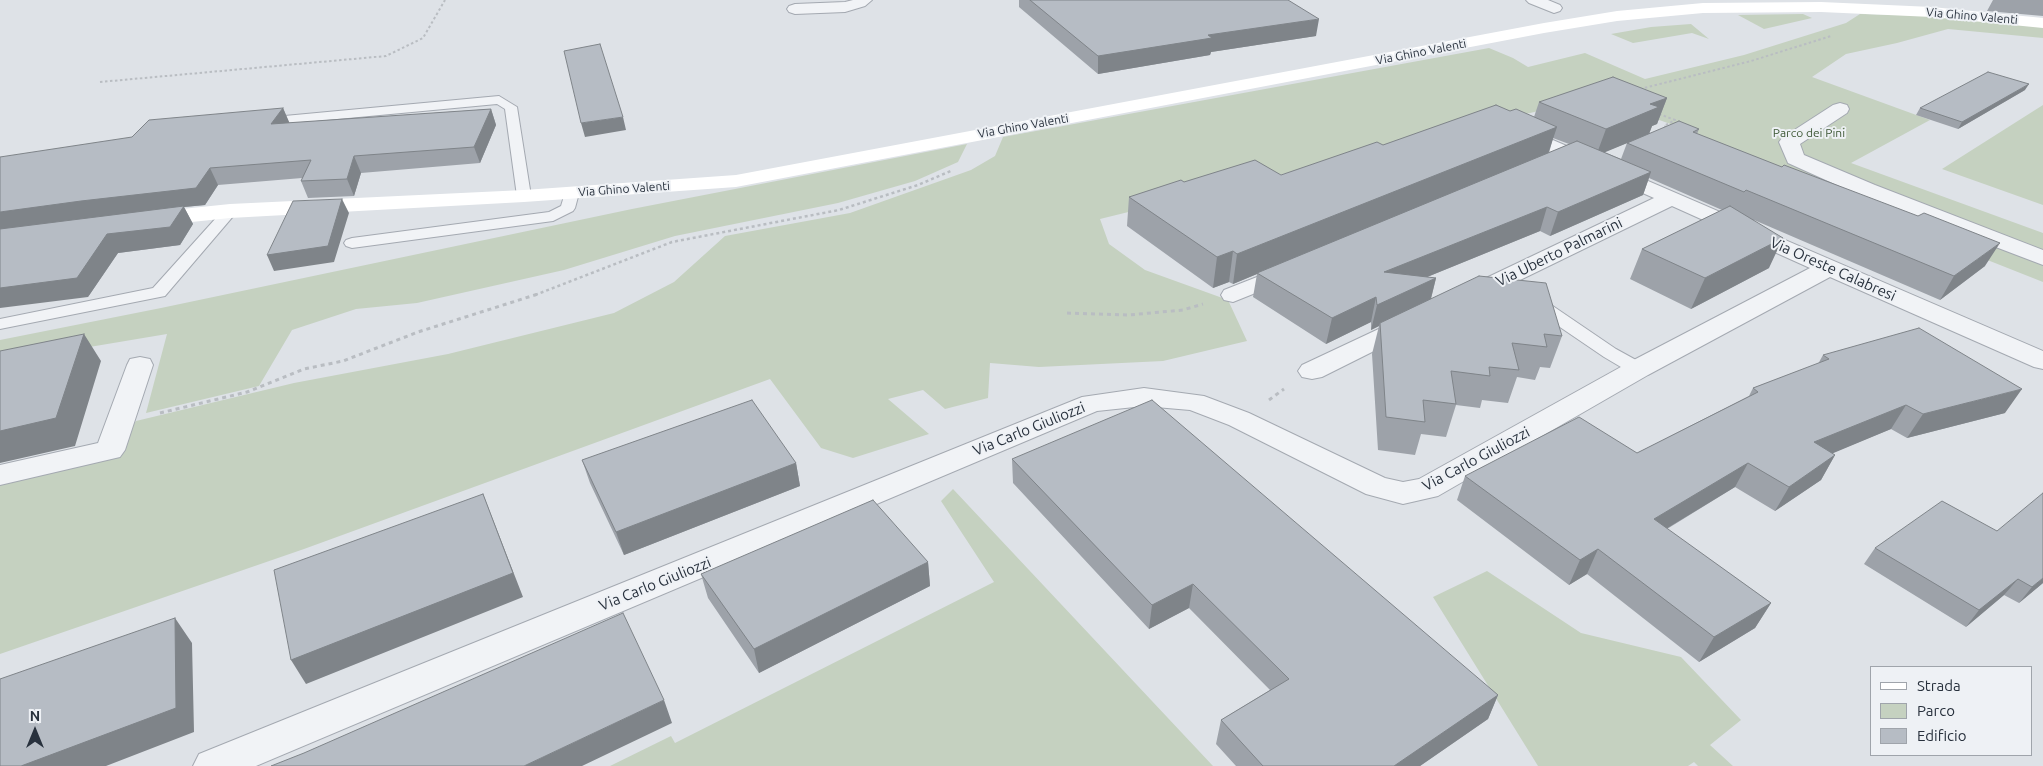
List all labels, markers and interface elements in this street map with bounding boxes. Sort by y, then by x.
street label: Via Ghino Valenti [1926,5,2018,27]
street label: Via Ghino Valenti [1374,36,1468,68]
street label: Via Ghino Valenti [976,111,1070,141]
park label: Parco dei Pini [1773,126,1845,140]
street label: Via Ghino Valenti [578,179,670,199]
street label: Via Uberto Palmarini [1493,214,1625,290]
street label: Via Oreste Calabresi [1767,233,1899,305]
street label: Via Carlo Giuliozzi [970,398,1088,460]
street label: Via Carlo Giuliozzi [1419,423,1533,495]
street label: Via Carlo Giuliozzi [596,553,714,615]
legend [1870,666,2033,756]
text: Strada [1917,677,1961,694]
text: Parco [1917,702,1955,719]
north arrow [10,706,60,756]
text: N [30,708,40,724]
text: Edificio [1917,727,1966,744]

